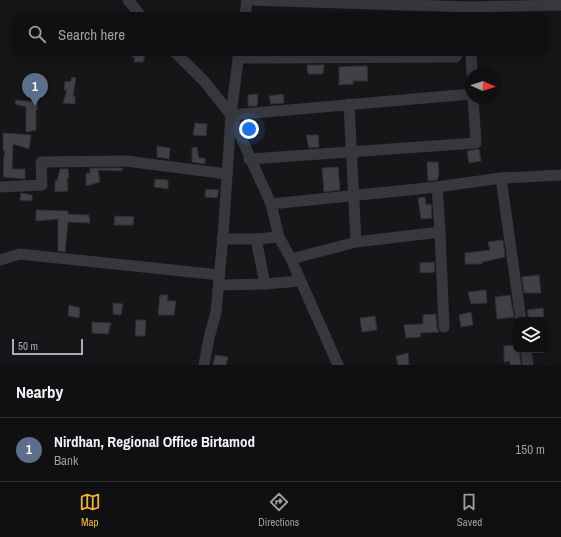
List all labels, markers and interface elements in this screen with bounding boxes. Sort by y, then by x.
search box [12,12,549,56]
icon: search [26,23,48,45]
text: Search here [58,24,125,45]
north arrow [465,68,501,104]
pin: 1 [22,73,48,106]
your location [239,119,259,139]
map controls [513,317,549,353]
button: layers [513,317,549,353]
scale bar [12,337,83,356]
text: 50 m [18,339,38,353]
text: Nearby [16,380,63,403]
text: Nirdhan, Regional Office Birtamod [54,431,255,452]
text: 1 [26,441,32,458]
text: 150 m [515,441,545,458]
text: Bank [54,452,78,469]
tab: Map [79,491,101,529]
tab: Directions [258,491,299,529]
tab: Saved [457,491,482,529]

